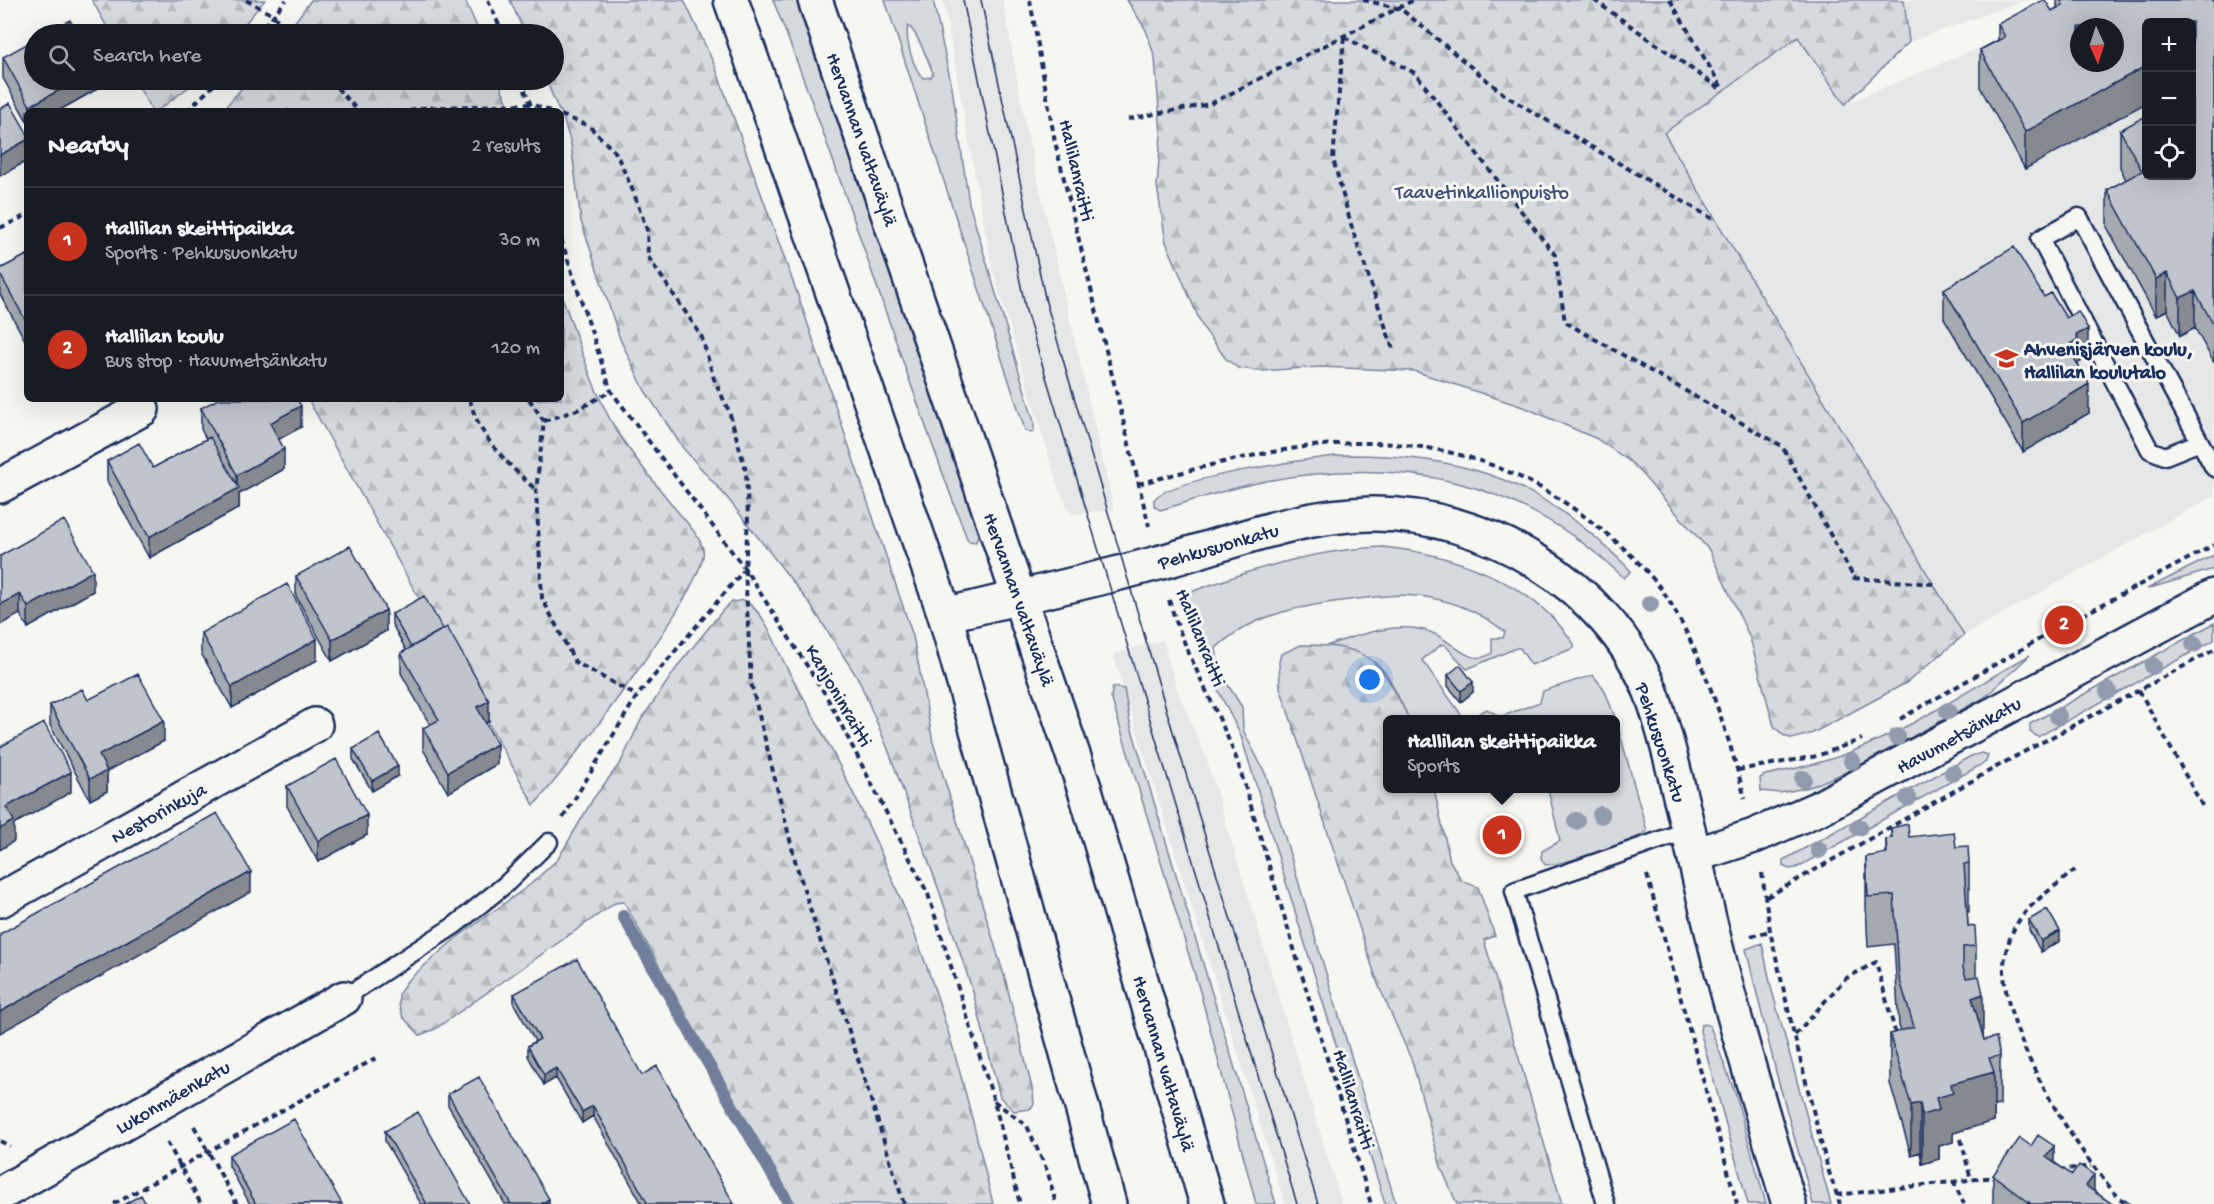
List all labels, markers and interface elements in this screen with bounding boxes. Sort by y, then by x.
north arrow [2070,18,2124,72]
map controls [2142,18,2196,180]
button: + [2142,18,2196,72]
search box [24,24,564,90]
icon: search [45,41,78,74]
text: Search here [93,44,201,70]
street label: Hervannan valtaväylä [819,50,900,231]
button: − [2142,72,2196,126]
street label: Hallilanraitti [1052,118,1097,224]
button: locate [2142,126,2196,180]
text: Nearby [48,132,129,163]
text: 2 results [471,136,540,159]
park label: Taavetinkallionpuisto [1394,183,1569,206]
text: Hallilan skeittipaikka [105,217,293,243]
text: 1 [63,230,72,253]
text: 30 m [499,230,540,253]
text: Sports · Pehkusuonkatu [105,243,297,266]
text: Hallilan koulu [105,325,224,351]
text: 2 [63,338,72,361]
text: 120 m [492,338,540,361]
place label: Ahvenisjärven koulu, Hallilan koulutalo [2023,340,2193,386]
school or university icon: Ahvenisjärven koulu, Hallilan koulutalo [1993,346,2019,372]
text: Bus stop · Havumetsänkatu [105,351,327,374]
street label: Hervannan valtaväylä [976,510,1057,691]
street label: Pehkusuonkatu [1155,520,1283,577]
street label: Hallilanraitti [1169,586,1229,691]
pin: 2 [2044,602,2084,648]
street label: Kanjoninraitti [798,641,876,752]
your location [1355,665,1384,694]
street label: Pehkusuonkatu [1628,679,1689,806]
street label: Havumetsänkatu [1893,693,2027,781]
popup [1383,715,1620,793]
text: Hallilan skeittipaikka [1407,730,1596,756]
text: Sports [1407,756,1459,779]
street label: Nestorinkuja [108,779,212,851]
pin: 1 [1482,812,1522,858]
street label: Hervannan valtaväylä [1126,973,1198,1155]
street label: Hallilanraitti [1325,1047,1378,1153]
street label: Lukonmäenkatu [112,1057,236,1141]

